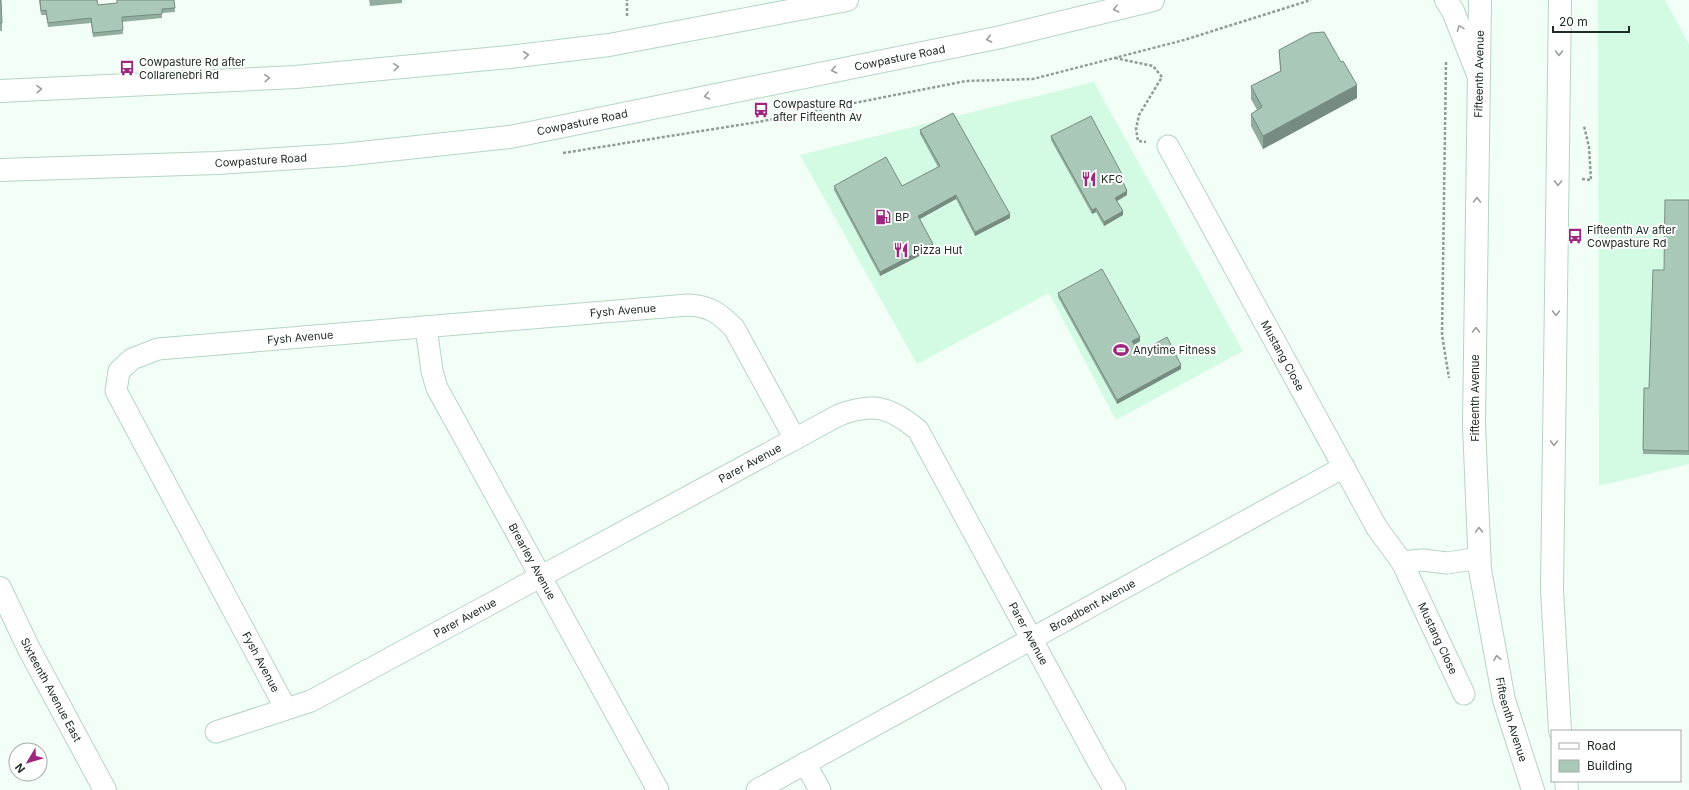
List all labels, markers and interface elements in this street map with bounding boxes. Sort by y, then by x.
one-way arrow [1112,5,1119,13]
scale bar [1553,8,1629,34]
text: 20 m [1559,14,1588,29]
one-way arrow [1456,24,1464,31]
street label: Fifteenth Avenue [1471,30,1487,118]
one-way arrow [986,35,992,43]
street label: Cowpasture Road [853,42,946,74]
one-way arrow [1555,50,1563,56]
one-way arrow [523,51,529,60]
place label: Cowpasture Rd after Collarenebri Rd [139,55,246,82]
bus stop icon: Cowpasture Rd after Collarenebri Rd [118,59,136,77]
one-way arrow [393,63,399,72]
one-way arrow [831,66,837,74]
one-way arrow [264,74,270,83]
one-way arrow [36,85,42,93]
one-way arrow [704,91,710,100]
place label: Cowpasture Rd after Fifteenth Av [773,97,862,124]
bus stop icon: Cowpasture Rd after Fifteenth Av [752,101,770,119]
street label: Cowpasture Road [535,106,629,138]
street label: Cowpasture Road [214,150,307,170]
restaurant icon: KFC [1080,170,1098,188]
place label: KFC [1101,172,1123,186]
one-way arrow [1554,180,1562,186]
one-way arrow [1473,197,1481,203]
fuel station icon: BP [874,208,892,226]
place label: BP [895,210,909,224]
place label: Fifteenth Av after Cowpasture Rd [1587,223,1676,250]
bus stop icon: Fifteenth Av after Cowpasture Rd [1566,227,1584,245]
restaurant icon: Pizza Hut [892,241,910,259]
place label: Pizza Hut [913,243,963,257]
street label: Fysh Avenue [589,301,657,320]
one-way arrow [1552,310,1560,316]
street label: Mustang Close [1258,318,1308,393]
street label: Fysh Avenue [266,327,334,347]
one-way arrow [1472,327,1480,333]
sports icon: Anytime Fitness [1112,341,1130,359]
place label: Anytime Fitness [1133,343,1216,357]
street label: Fifteenth Avenue [1468,354,1482,442]
one-way arrow [1550,440,1558,446]
street label: Parer Avenue [716,441,784,486]
street label: Brearley Avenue [506,521,559,602]
one-way arrow [1474,527,1483,533]
street label: Broadbent Avenue [1047,576,1138,635]
street label: Parer Avenue [431,595,499,640]
street label: Parer Avenue [1006,600,1051,667]
street label: Mustang Close [1415,600,1461,677]
street label: Fysh Avenue [239,629,283,695]
street label: Sixteenth Avenue East [18,636,85,745]
one-way arrow [1493,655,1501,661]
street label: Fifteenth Avenue [1493,676,1530,763]
legend [1551,730,1681,782]
text: Road [1587,738,1616,753]
north arrow [8,742,48,782]
text: Building [1587,758,1632,773]
text: N [12,761,28,776]

